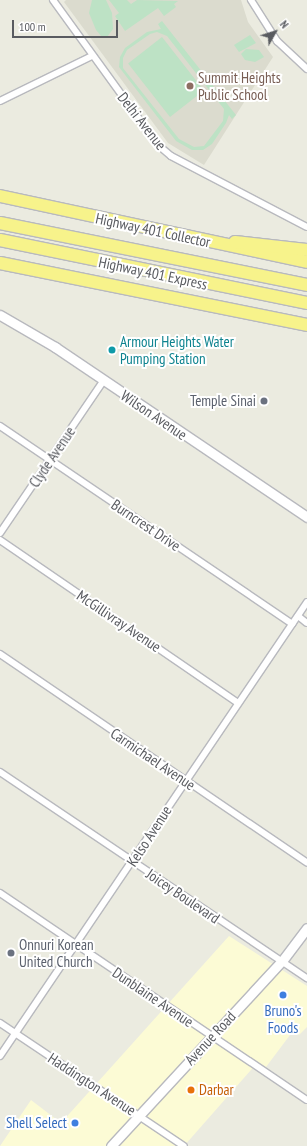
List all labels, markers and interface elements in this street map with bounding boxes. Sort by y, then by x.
scale bar [14,12,120,38]
north arrow [255,12,295,52]
text: N [277,18,292,31]
text: 100 m [19,19,46,34]
place label: Summit Heights Public School [198,68,281,103]
marker: Summit Heights Public School [185,81,195,91]
street label: Delhi Avenue [114,88,170,154]
street label: Highway 401 Collector [94,209,212,251]
street label: Highway 401 Express [97,253,209,293]
place label: Armour Heights Water Pumping Station [120,332,234,367]
marker: Armour Heights Water Pumping Station [107,345,117,355]
street label: Wilson Avenue [117,386,191,444]
place label: Temple Sinai [190,392,256,410]
marker: Temple Sinai [259,396,269,406]
street label: Clyde Avenue [25,423,79,491]
street label: Burncrest Drive [108,495,184,555]
street label: McGillivray Avenue [73,586,165,656]
street label: Carmichael Avenue [107,724,199,794]
street label: Kelso Avenue [123,802,175,870]
street label: Joicey Boulevard [143,865,223,927]
place label: Onnuri Korean United Church [19,935,94,970]
marker: Onnuri Korean United Church [6,948,16,958]
street label: Dunblaine Avenue [109,963,197,1031]
marker: Bruno's Foods [278,990,288,1000]
place label: Bruno's Foods [264,1001,302,1036]
street label: Avenue Road [181,1007,239,1069]
street label: Haddington Avenue [45,1049,139,1119]
place label: Darbar [199,1081,234,1099]
marker: Darbar [186,1085,196,1095]
place label: Shell Select [6,1114,67,1132]
marker: Shell Select [70,1118,80,1128]

